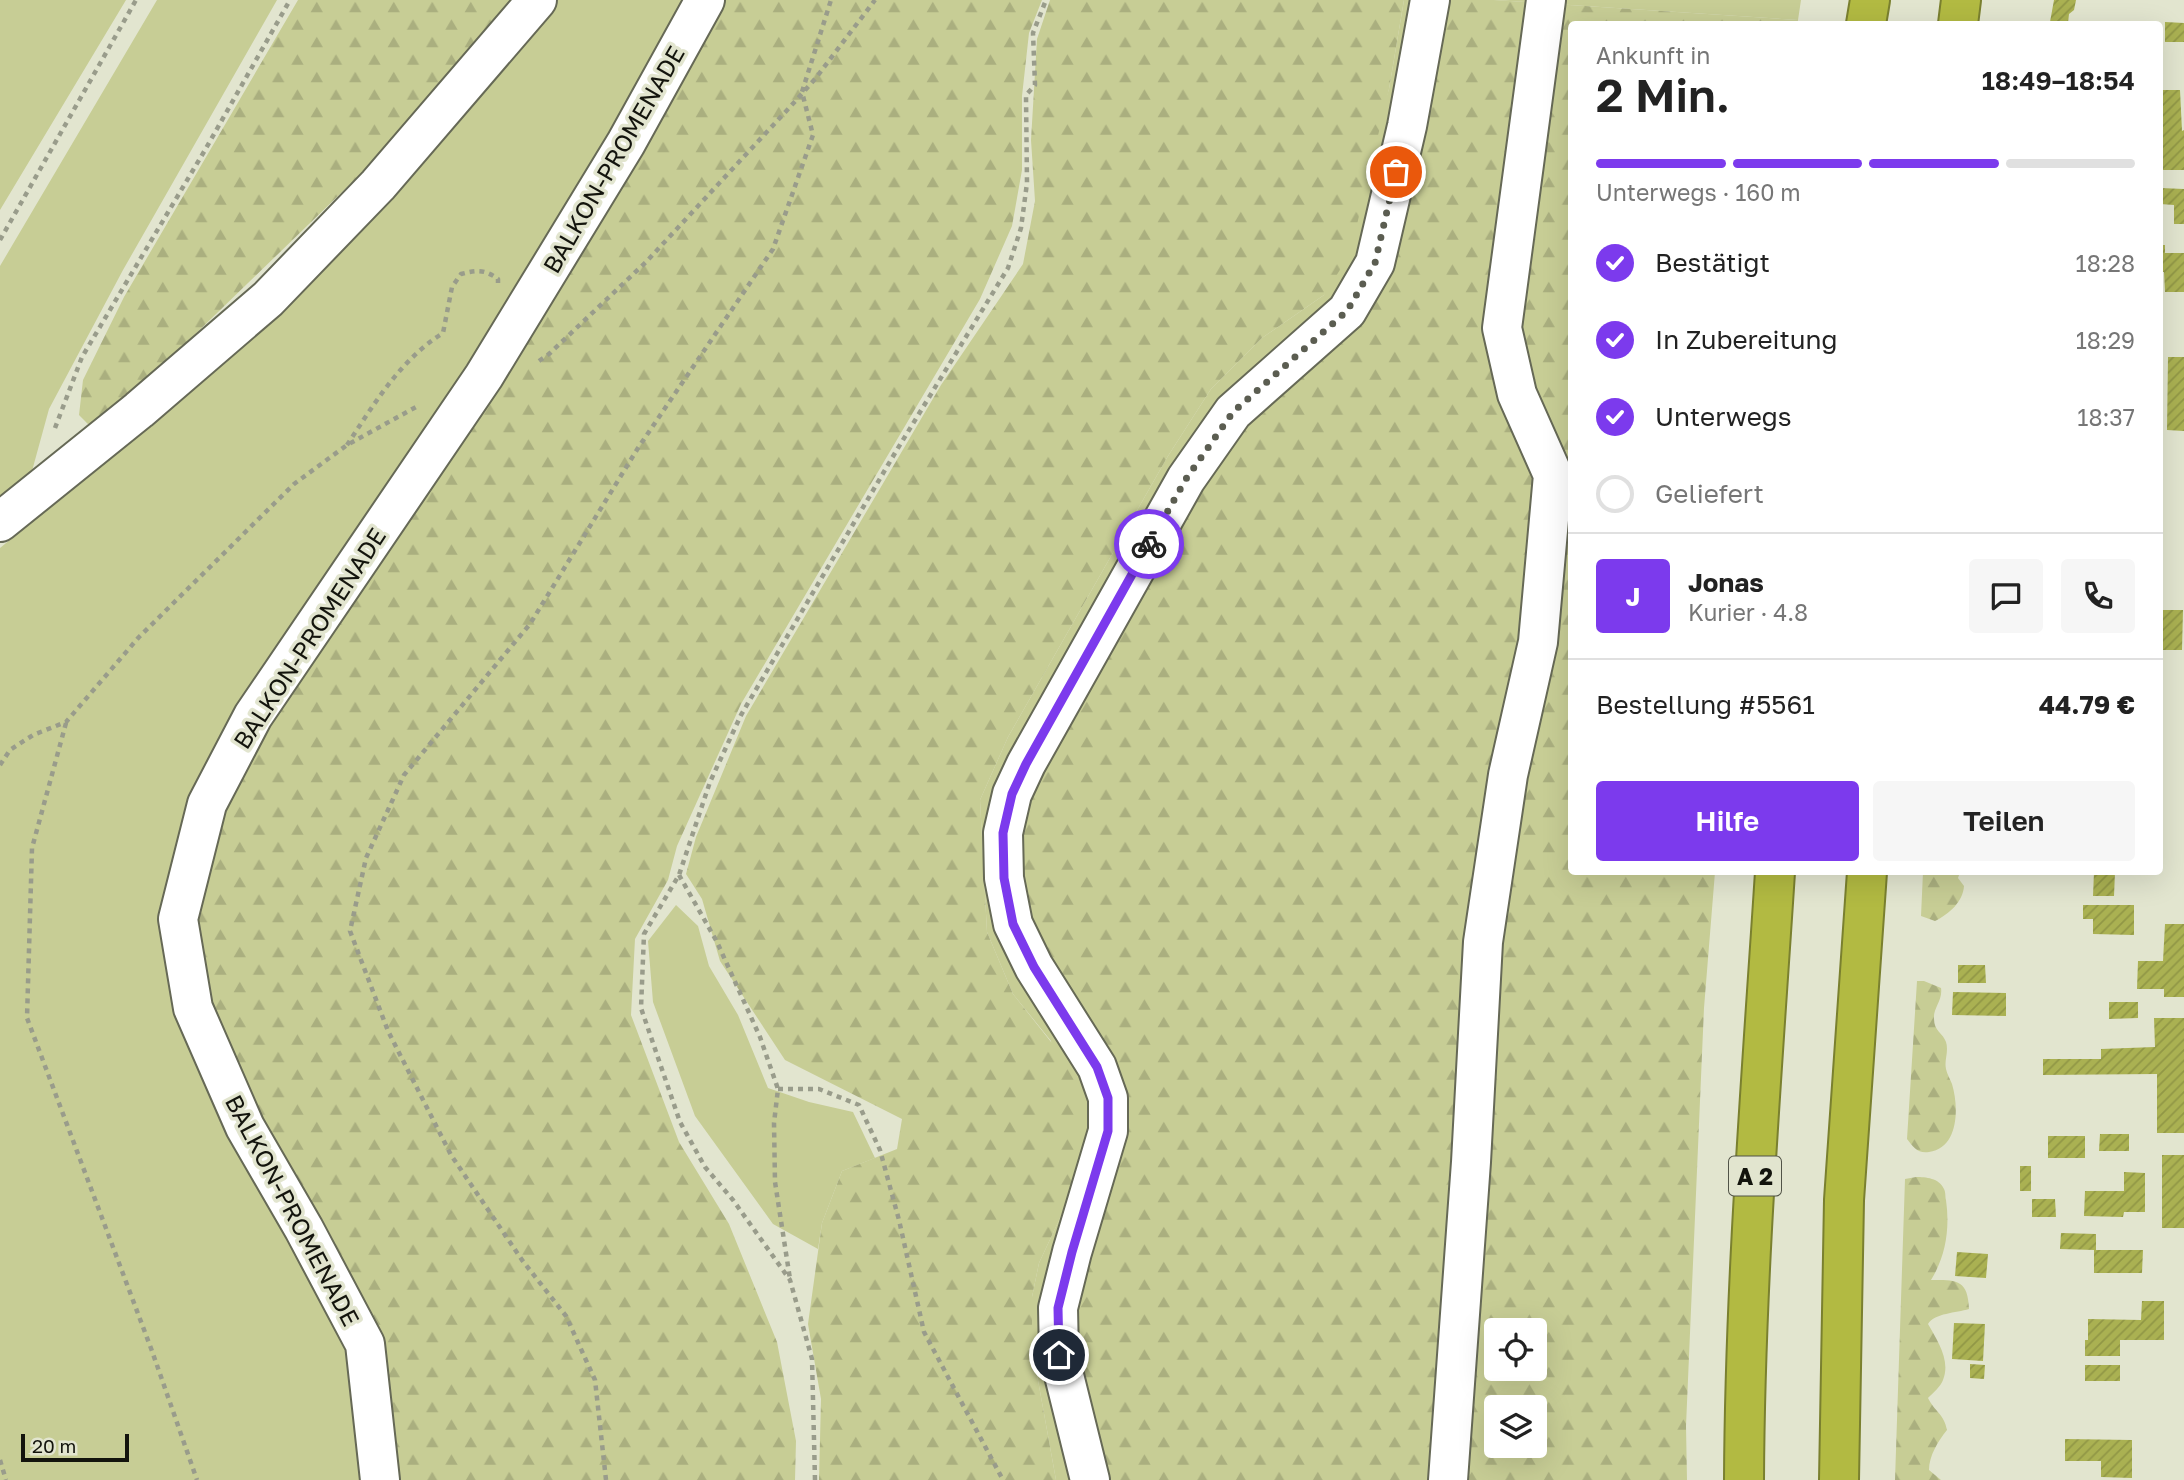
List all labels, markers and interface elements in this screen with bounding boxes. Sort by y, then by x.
street label: BALKON-PROMENADE [536,40,690,278]
text: Ankunft in [1596,41,1711,69]
text: 18:49–18:54 [1982,65,2135,96]
text: 2 Min. [1596,67,1730,122]
pin [1366,142,1426,202]
icon: bag [1377,153,1415,191]
text: Unterwegs · 160 m [1596,178,1801,206]
icon: check [1596,244,1634,282]
text: Bestätigt [1655,247,1770,278]
text: 18:28 [2076,249,2135,277]
icon: check [1596,321,1634,359]
text: In Zubereitung [1655,324,1838,355]
text: 18:29 [2076,326,2135,354]
icon: check [1596,398,1634,436]
text: Unterwegs [1655,401,1792,432]
text: 18:37 [2077,403,2135,431]
text: Geliefert [1655,478,1764,509]
courier [1114,509,1184,579]
street label: BALKON-PROMENADE [227,522,391,754]
icon: bike [1130,525,1168,563]
button: chat [1969,559,2043,633]
button: phone [2061,559,2135,633]
text: Jonas [1688,567,1764,598]
text: J [1626,581,1640,612]
text: Kurier · 4.8 [1688,598,1808,626]
text: Bestellung #5561 [1596,689,1815,720]
text: 44.79 € [2039,689,2135,720]
button: Hilfe [1596,781,1859,861]
button: Teilen [1873,781,2135,861]
street label: BALKON-PROMENADE [220,1090,366,1330]
road number: A 2 [1729,1156,1781,1196]
map controls [1484,1318,1547,1458]
button: locate [1484,1318,1547,1381]
pin [1029,1325,1089,1385]
icon: home [1040,1336,1078,1374]
button: layers [1484,1395,1547,1458]
scale bar [21,1431,130,1463]
text: 20 m [32,1434,76,1457]

